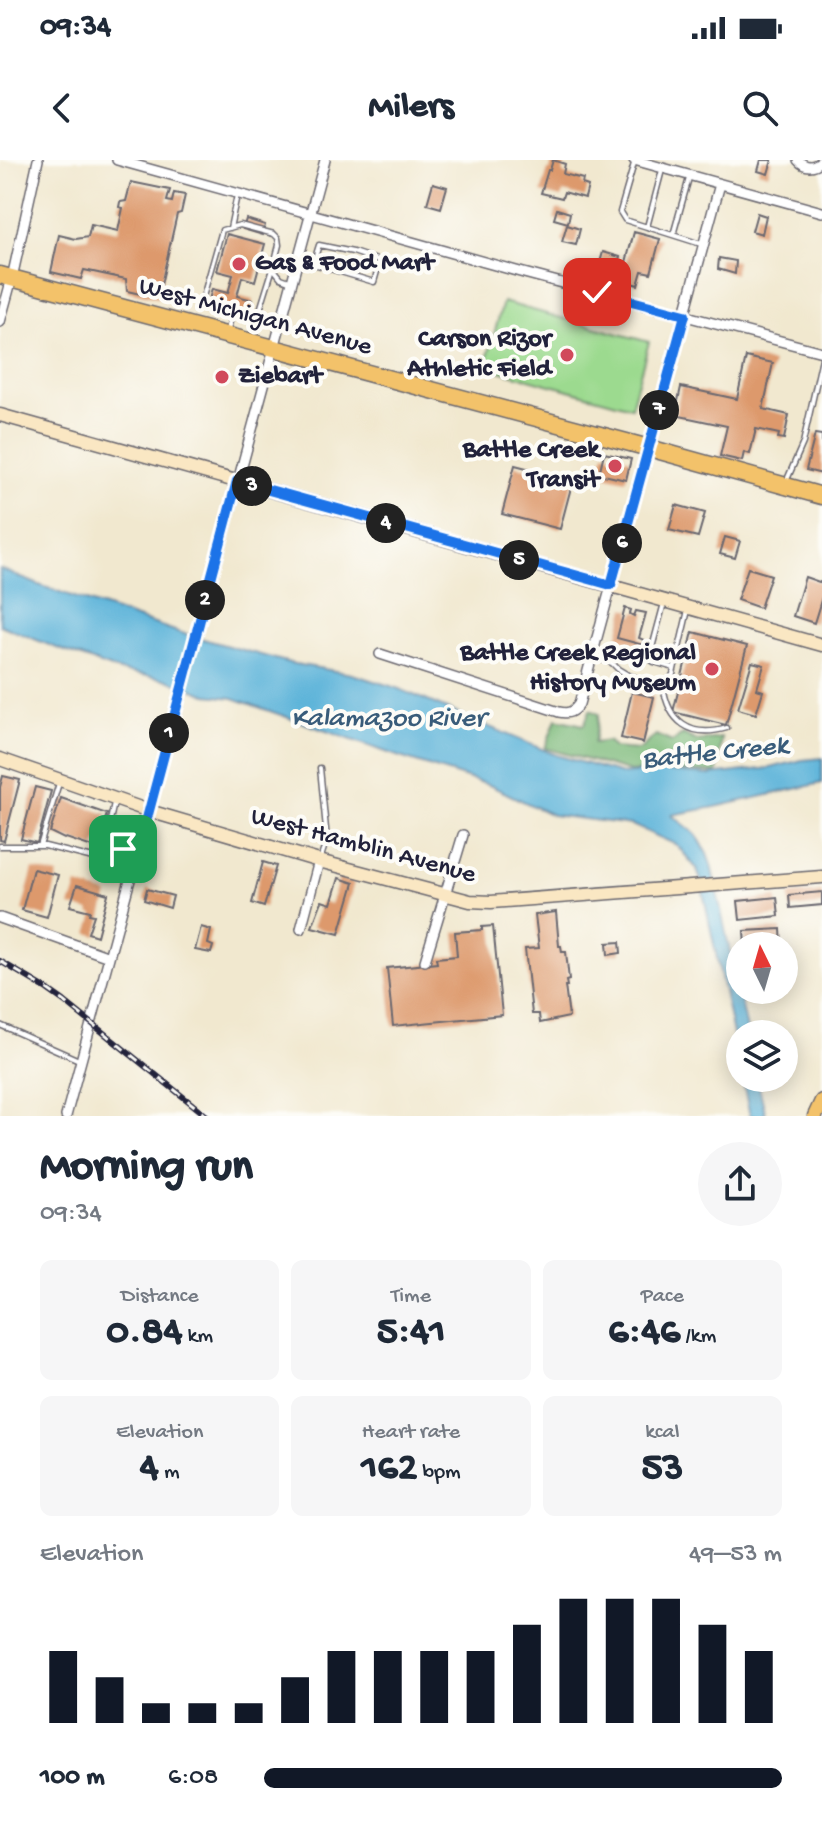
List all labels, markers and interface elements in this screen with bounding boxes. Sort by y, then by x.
text: 09:34 [40,11,111,46]
icon: back [40,86,84,130]
icon: search [738,86,782,130]
text: Milers [368,87,454,130]
place label: Gas & Food Mart [255,249,436,280]
marker: Gas & Food Mart [230,255,248,273]
pin [563,258,631,326]
icon: check [575,270,619,314]
street label: West Michigan Avenue [135,272,375,364]
place label: Carson Rizor Athletic Field [406,325,554,386]
marker: Carson Rizor Athletic Field [558,346,576,364]
place label: Ziebart [238,362,324,393]
marker: Ziebart [213,368,231,386]
pin: 7 [639,390,679,430]
text: 7 [653,397,665,423]
place label: Battle Creek Transit [462,436,602,497]
marker: Battle Creek Transit [606,457,624,475]
pin: 3 [232,466,272,506]
text: 3 [246,473,258,499]
pin: 4 [366,503,406,543]
text: 4 [381,510,391,536]
pin: 6 [602,523,642,563]
text: 6 [616,530,628,556]
pin: 5 [499,540,539,580]
text: 5 [513,547,525,573]
pin: 2 [185,580,225,620]
text: 2 [200,587,210,613]
place label: Battle Creek Regional History Museum [459,639,697,700]
marker: Battle Creek Regional History Museum [703,660,721,678]
water label: Kalamazoo River [291,703,490,736]
pin: 1 [149,713,189,753]
text: 1 [165,720,173,746]
water label: Battle Creek [640,730,792,778]
street label: West Hamblin Avenue [247,802,479,892]
pin [89,815,157,883]
icon: arrive [101,827,145,871]
north arrow [726,932,798,1004]
map controls [726,932,798,1092]
button: layers [726,1020,798,1092]
button: share [698,1142,782,1226]
text: Morning run [40,1143,253,1195]
text: 09:34 [40,1199,102,1230]
text: Distance [121,1284,199,1310]
text: Time [391,1284,431,1310]
text: Pace [641,1284,684,1310]
text: 0.84 [106,1310,182,1357]
text: 5:41 [377,1310,445,1357]
text: 6:46 [608,1310,680,1357]
text: km [182,1324,213,1350]
text: /km [680,1324,716,1350]
text: Elevation [116,1420,203,1446]
text: Heart rate [362,1420,460,1446]
text: kcal [645,1420,679,1446]
text: 4 [140,1446,159,1493]
text: 162 [361,1446,417,1493]
text: 53 [641,1446,683,1493]
text: m [159,1460,180,1486]
text: bpm [417,1460,461,1486]
text: Elevation [40,1540,143,1571]
text: 49–53 m [689,1540,782,1571]
text: 100 m [40,1763,105,1794]
text: 6:08 [168,1763,218,1794]

